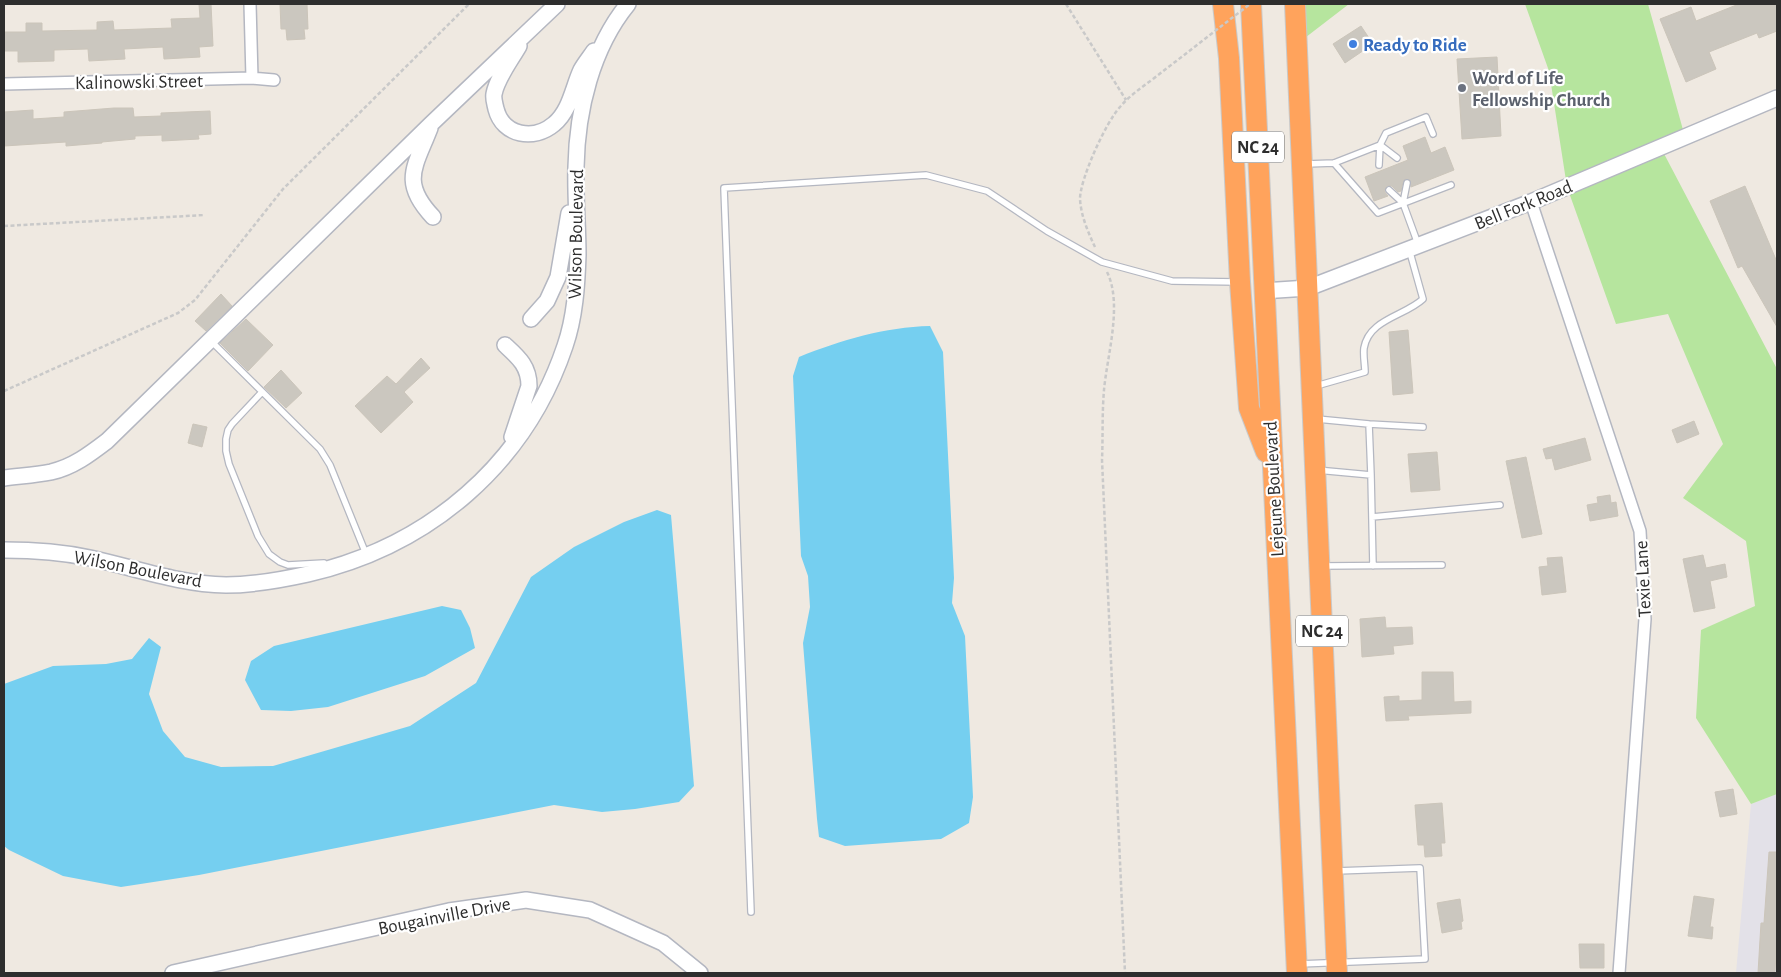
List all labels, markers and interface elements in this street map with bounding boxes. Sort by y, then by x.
place label: Ready to Ride [1363,36,1467,55]
marker: Ready to Ride [1347,38,1359,50]
place label: Word of Life Fellowship Church [1472,69,1610,110]
street label: Kalinowski Street [75,72,203,93]
marker: Word of Life Fellowship Church [1456,82,1468,94]
road number: NC 24 [1232,132,1284,162]
street label: Wilson Boulevard [566,169,587,299]
street label: Bell Fork Road [1472,177,1575,234]
street label: Lejeune Boulevard [1261,420,1288,557]
street label: Texie Lane [1632,540,1655,618]
street label: Wilson Boulevard [72,548,204,591]
road number: NC 24 [1296,616,1348,646]
street label: Bougainville Drive [377,894,512,939]

